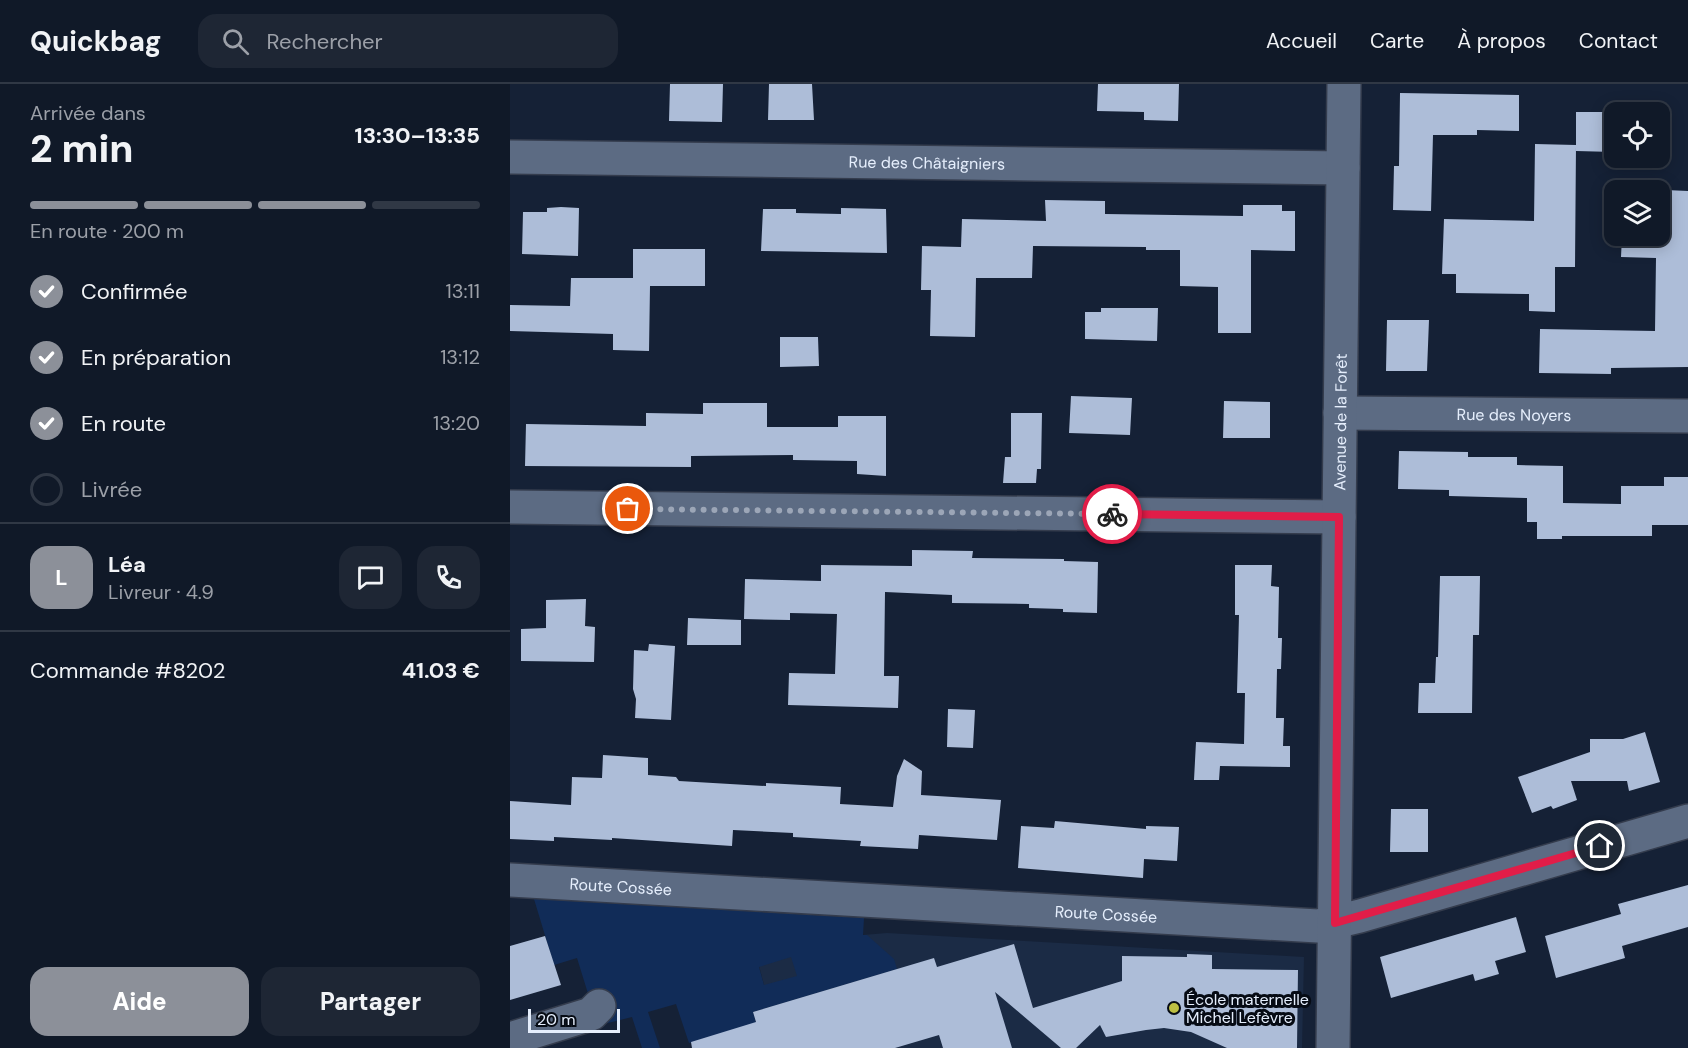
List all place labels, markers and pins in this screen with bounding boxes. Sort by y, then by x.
pin [602,483,653,534]
pin [1574,820,1625,871]
place label: École maternelle Michel Lefèvre [1186,989,1309,1028]
marker: École maternelle Michel Lefèvre [1167,1001,1181,1015]

